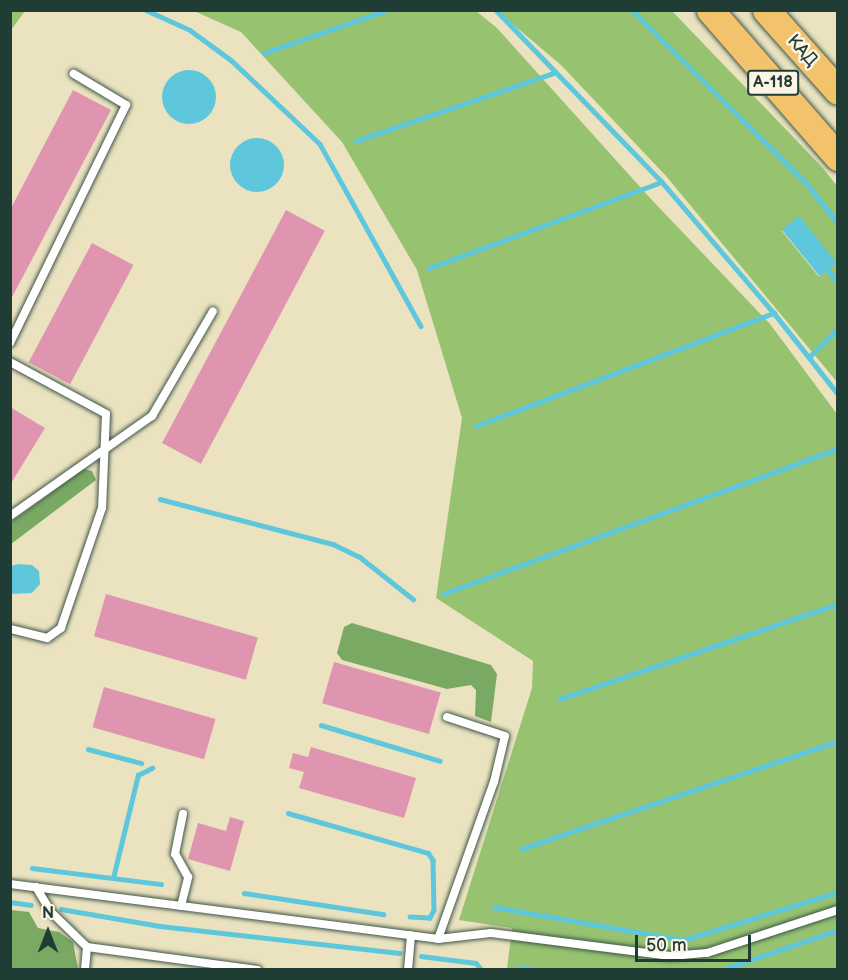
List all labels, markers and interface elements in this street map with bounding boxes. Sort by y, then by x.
street label: КАД [782,31,822,71]
road number: А-118 [746,70,800,96]
north arrow [18,902,78,962]
text: N [42,904,54,923]
scale bar [638,923,754,961]
text: 50 m [646,935,687,956]

